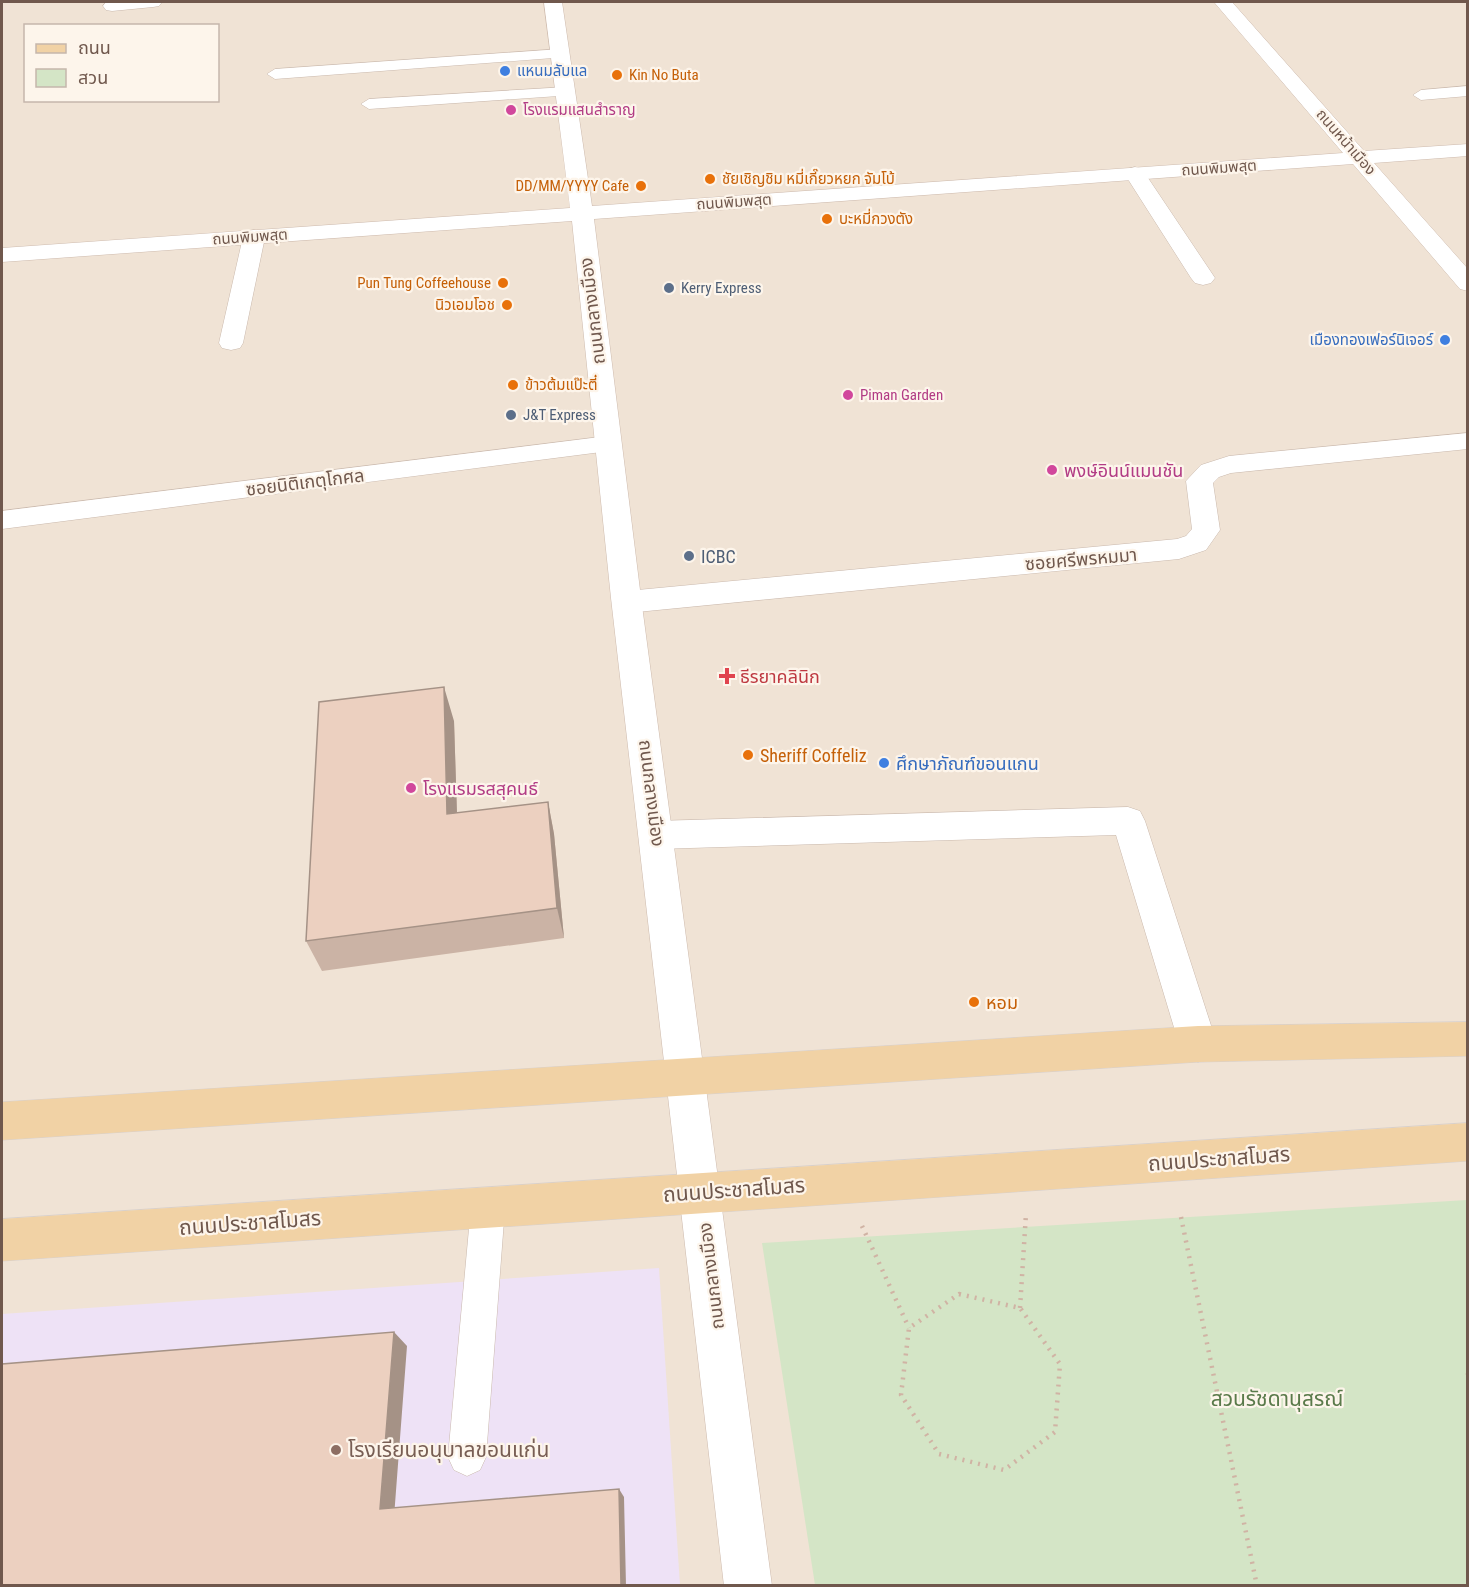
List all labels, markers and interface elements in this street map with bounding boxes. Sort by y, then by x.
legend [24,24,219,102]
text: ถนน [78,37,111,58]
place label: แหนมลับแล [517,62,587,80]
marker: แหนมลับแล [498,64,512,78]
place label: Kin No Buta [629,66,699,84]
text: สวน [78,67,108,88]
marker: Kin No Buta [610,68,624,82]
place label: โรงแรมแสนสำราญ [523,101,636,119]
marker: โรงแรมแสนสำราญ [504,103,518,117]
street label: ถนนหน้าเมือง [1312,105,1380,179]
street label: ถนนพิมพสุต [1181,156,1257,180]
place label: ชัยเชิญชิม หมี่เกี๊ยวหยก จัมโบ้ [722,168,895,188]
marker: ชัยเชิญชิม หมี่เกี๊ยวหยก จัมโบ้ [703,172,717,186]
place label: DD/MM/YYYY Cafe [515,177,629,195]
marker: DD/MM/YYYY Cafe [634,179,648,193]
street label: ถนนพิมพสุต [696,190,772,214]
place label: บะหมี่กวงตัง [839,208,913,228]
marker: บะหมี่กวงตัง [820,212,834,226]
street label: ถนนพิมพสุต [212,225,288,249]
street label: ถนนกลางเมือง [575,256,609,366]
place label: Pun Tung Coffeehouse [357,274,491,292]
marker: Pun Tung Coffeehouse [496,276,510,290]
place label: Kerry Express [681,279,762,297]
marker: Kerry Express [662,281,676,295]
place label: นิวเอมโอช [435,296,495,314]
marker: นิวเอมโอช [500,298,514,312]
place label: เมืองทองเฟอร์นิเจอร์ [1310,331,1434,349]
marker: เมืองทองเฟอร์นิเจอร์ [1438,333,1452,347]
place label: ข้าวต้มแป๊ะตี๋ [525,374,597,394]
marker: ข้าวต้มแป๊ะตี๋ [506,378,520,392]
place label: Piman Garden [860,386,943,404]
marker: Piman Garden [841,388,855,402]
place label: J&T Express [523,406,596,424]
marker: J&T Express [504,408,518,422]
place label: พงษ์อินน์แมนชัน [1064,460,1183,481]
marker: พงษ์อินน์แมนชัน [1045,463,1059,477]
street label: ซอยนิติเกตุโกศล [245,464,365,501]
street label: ซอยศรีพรหมมา [1024,544,1138,574]
place label: ICBC [701,546,736,567]
marker: ICBC [682,549,696,563]
place label: ธีรยาคลินิก [740,666,820,687]
marker: ธีรยาคลินิก [718,667,736,685]
street label: ถนนกลางเมือง [635,738,669,848]
place label: Sheriff Coffeliz [760,745,867,766]
marker: Sheriff Coffeliz [741,748,755,762]
place label: ศึกษาภัณฑ์ขอนแกน [896,753,1039,774]
marker: ศึกษาภัณฑ์ขอนแกน [877,756,891,770]
place label: โรงแรมรสสุคนธ์ [423,778,538,800]
marker: โรงแรมรสสุคนธ์ [404,781,418,795]
place label: หอม [986,992,1018,1013]
marker: หอม [967,995,981,1009]
street label: ถนนประชาสโมสร [1147,1142,1291,1176]
street label: ถนนประชาสโมสร [662,1173,806,1207]
street label: ถนนประชาสโมสร [178,1206,322,1240]
street label: ถนนกลางเมือง [694,1221,728,1331]
park label: สวนรัชดานุสรณ์ [1211,1387,1343,1412]
place label: โรงเรียนอนุบาลขอนแก่น [348,1438,549,1463]
marker: โรงเรียนอนุบาลขอนแก่น [329,1443,343,1457]

